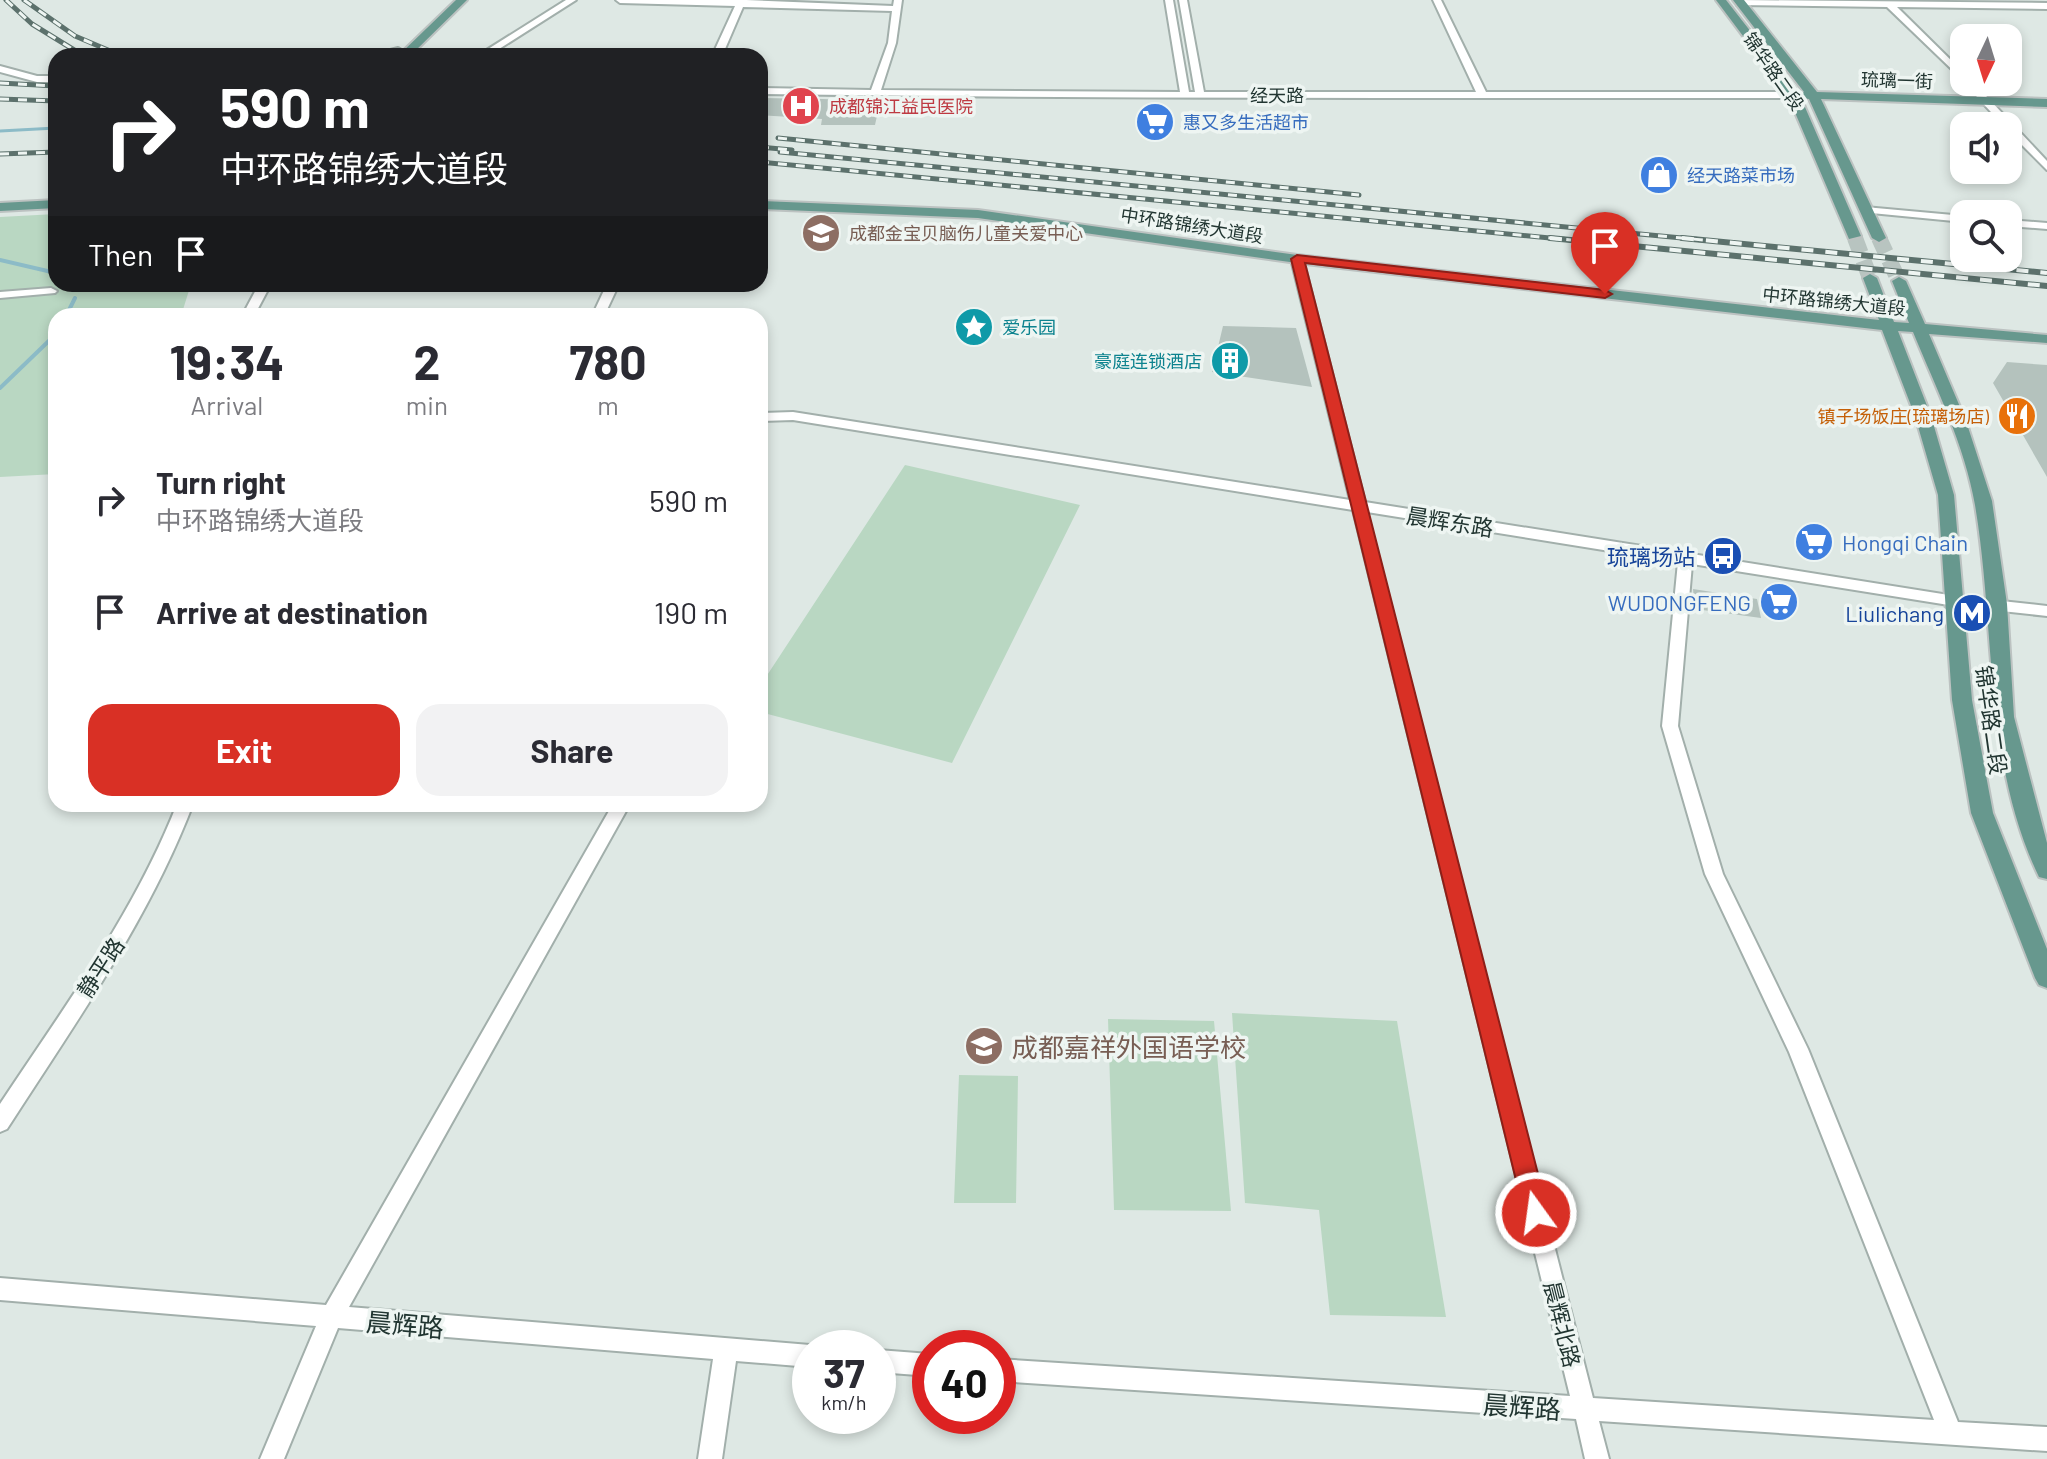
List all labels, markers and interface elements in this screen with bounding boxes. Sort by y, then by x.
north arrow [1950,24,2022,96]
map controls [1950,24,2022,272]
street label: 锦华路二段 [1739,28,1809,114]
street label: 琉璃一街 [1861,68,1933,92]
text: 590 m [220,72,370,139]
icon: right [88,80,192,184]
street label: 经天路 [1250,84,1304,106]
hospital icon: 成都锦江益民医院 [780,85,822,127]
place label: 成都锦江益民医院 [829,95,973,117]
supermarket icon: 惠又多生活超市 [1134,101,1176,143]
place label: 惠又多生活超市 [1183,111,1309,133]
button: sound [1950,112,2022,184]
text: 中环路锦绣大道段 [220,146,508,189]
shop icon: 经天路菜市场 [1638,154,1680,196]
place label: 经天路菜市场 [1687,164,1795,186]
button: search [1950,200,2022,272]
street label: 中环路锦绣大道段 [1119,203,1265,247]
school or university icon: 成都金宝贝脑伤儿童关爱中心 [800,212,842,254]
pin [1571,212,1639,294]
place label: 成都金宝贝脑伤儿童关爱中心 [849,222,1083,244]
icon: arrive [1583,224,1627,268]
icon: arrive [169,232,213,276]
text: Then [88,236,153,272]
street label: 中环路锦绣大道段 [1761,283,1907,319]
place icon: 爱乐园 [953,306,995,348]
place label: 爱乐园 [1002,316,1056,338]
text: 19:34 [169,332,284,390]
text: 2 [413,332,440,390]
text: 780 [569,332,647,390]
building icon: 豪庭连锁酒店 [1209,340,1251,382]
place label: 豪庭连锁酒店 [1094,350,1202,372]
text: Arrival [191,389,263,420]
text: min [406,389,448,420]
text: m [597,389,619,420]
restaurant icon: 镇子场饭庄(琉璃场店) [1996,395,2038,437]
place label: 镇子场饭庄(琉璃场店) [1818,405,1989,427]
text: Turn right [156,464,286,500]
icon: right [88,478,132,522]
text: 590 m [649,482,728,518]
street label: 晨辉东路 [1405,501,1495,541]
text: 中环路锦绣大道段 [156,504,364,535]
supermarket icon: Hongqi Chain [1793,521,1835,563]
place label: Hongqi Chain [1842,529,1968,555]
bus stop icon: 琉璃场站 [1702,535,1744,577]
place label: 琉璃场站 [1607,543,1695,569]
supermarket icon: WUDONGFENG [1758,581,1800,623]
place label: WUDONGFENG [1608,589,1751,615]
icon: arrive [88,590,132,634]
metro station icon: Liulichang [1951,592,1993,634]
text: Arrive at destination [156,594,428,630]
text: 190 m [654,594,728,630]
place label: Liulichang [1845,600,1944,626]
street label: 锦华路二段 [1971,664,2013,776]
button: Exit [88,704,400,796]
button: Share [416,704,728,796]
street label: 静平路 [71,932,129,1002]
school or university icon: 成都嘉祥外国语学校 [963,1025,1005,1067]
place label: 成都嘉祥外国语学校 [1012,1031,1246,1062]
position arrow [1494,1171,1578,1255]
street label: 晨辉北路 [1540,1278,1586,1370]
street label: 晨辉路 [365,1305,445,1343]
speed limit sign: 40 [912,1330,1016,1434]
text: 37 [823,1348,865,1396]
street label: 晨辉路 [1482,1388,1562,1424]
text: km/h [821,1390,867,1414]

